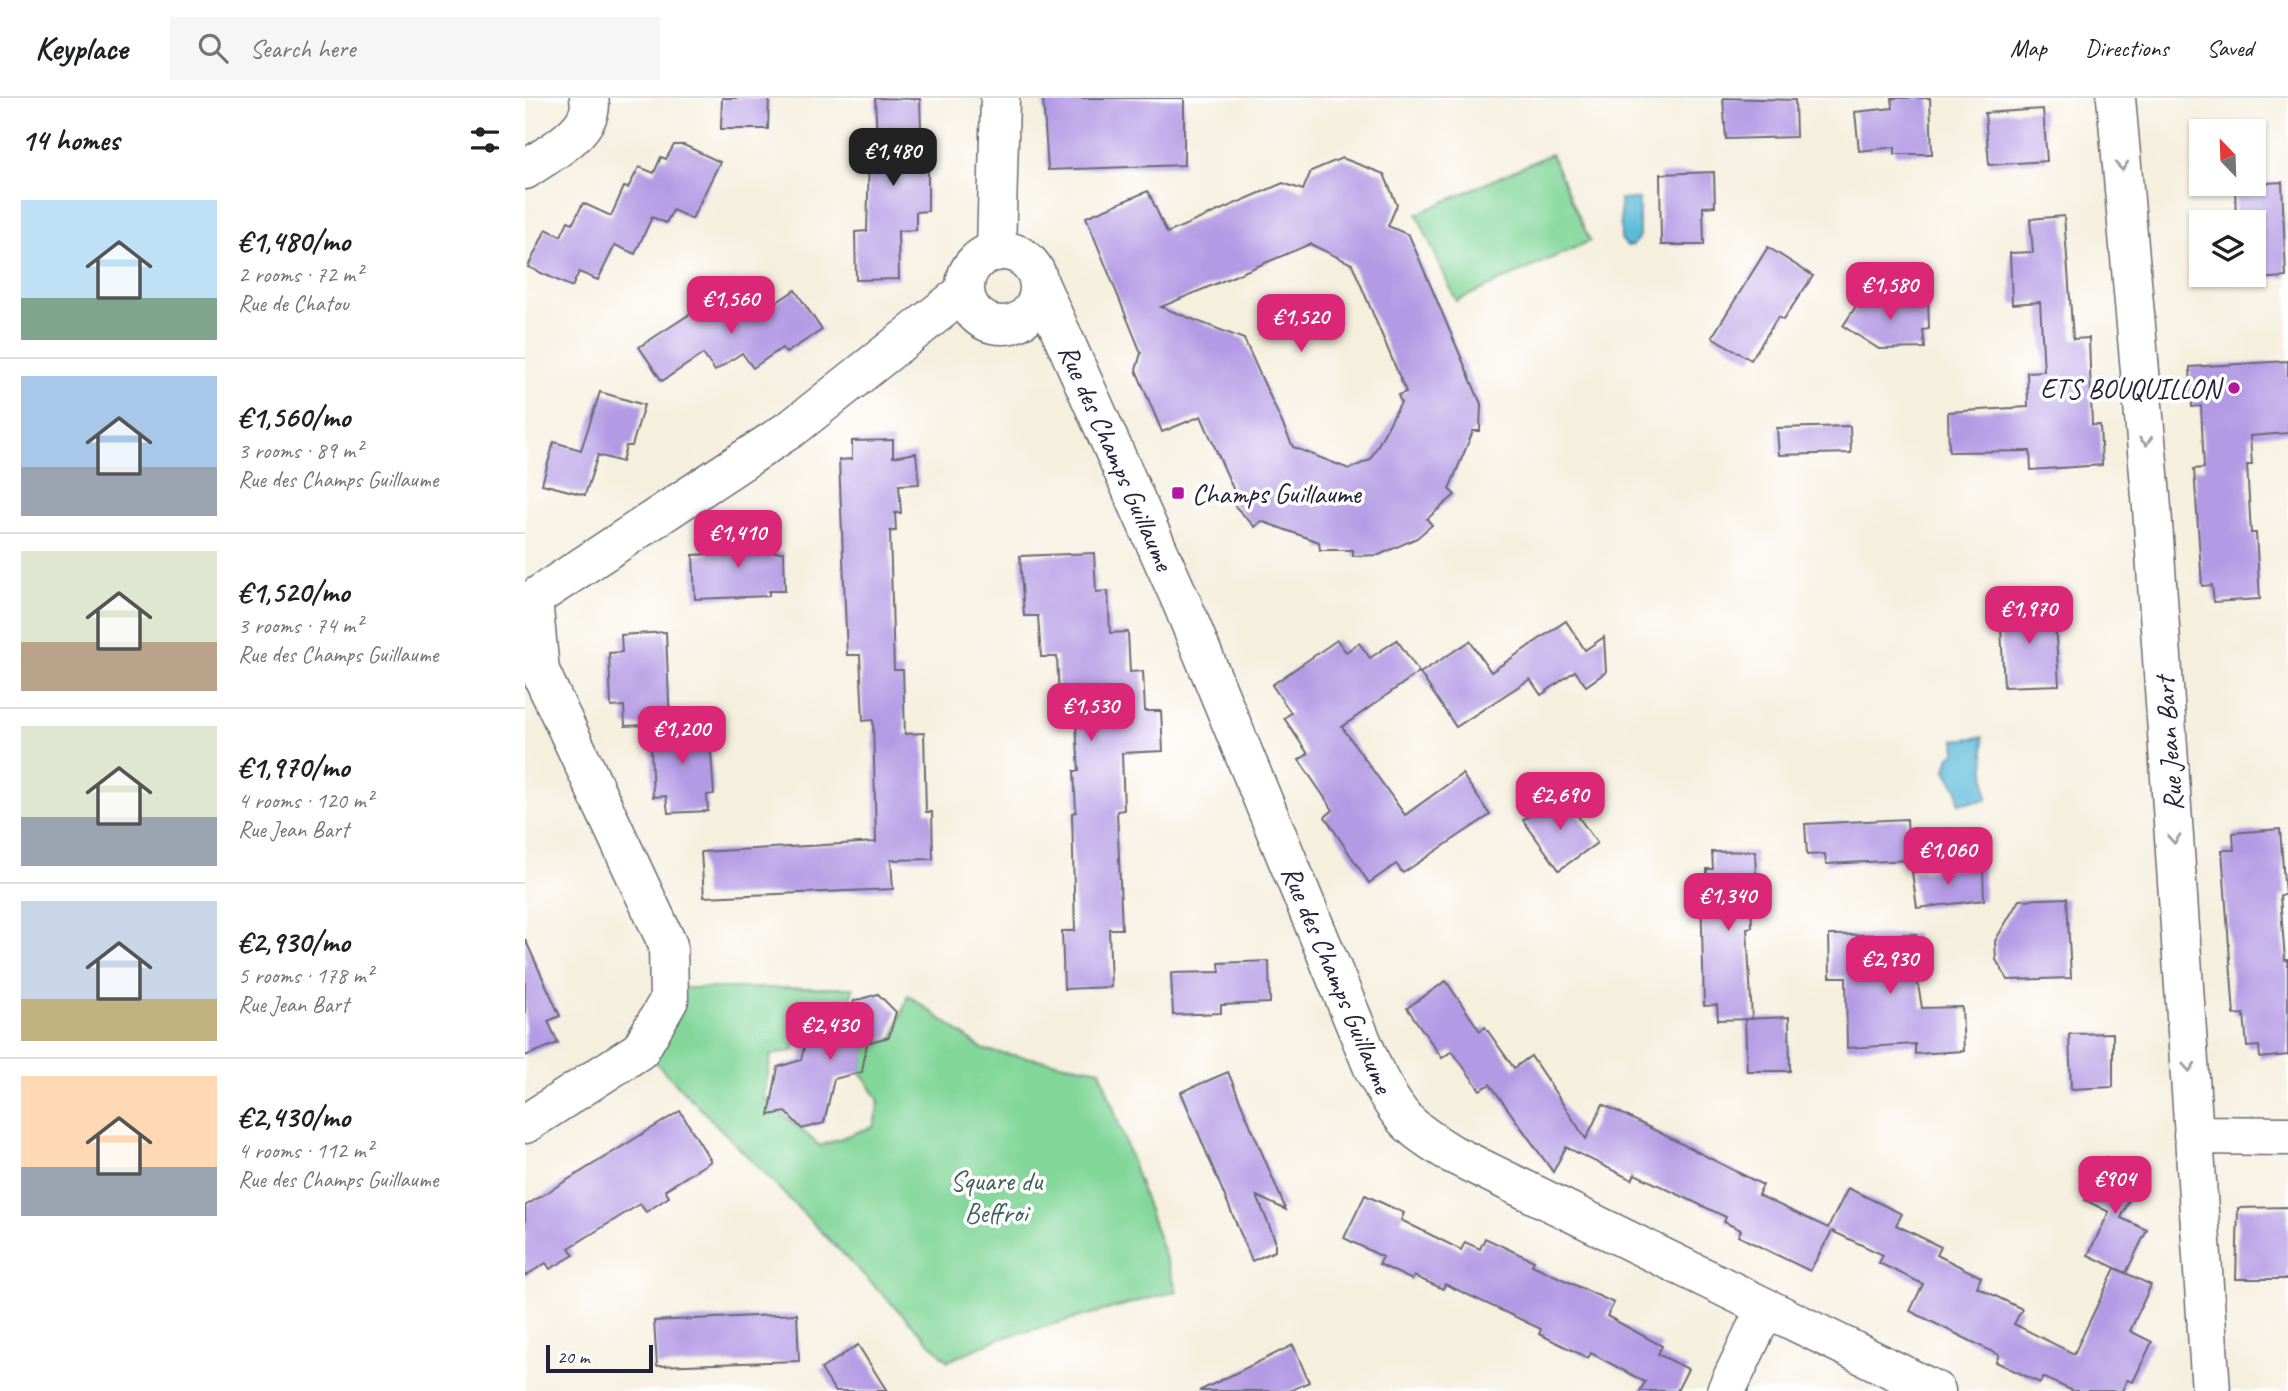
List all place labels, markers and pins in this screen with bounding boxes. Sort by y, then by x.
pin: €1,480 [836,129,950,188]
pin: €1,580 [1833,262,1947,322]
pin: €1,560 [674,276,788,336]
pin: €1,520 [1244,294,1358,354]
place label: ETS BOUQUILLON [2040,371,2224,406]
marker: ETS BOUQUILLON [2226,380,2242,396]
place label: Champs Guillaume [1192,476,1362,511]
marker: Champs Guillaume [1170,485,1186,501]
pin: €1,410 [681,510,795,570]
pin: €1,970 [1972,587,2086,646]
pin: €1,530 [1034,684,1148,743]
pin: €1,200 [625,706,739,766]
pin: €2,690 [1503,772,1617,832]
pin: €1,060 [1891,828,2005,887]
pin: €1,340 [1671,874,1785,933]
pin: €2,930 [1833,936,1947,996]
pin: €2,430 [773,1002,887,1062]
pin: €904 [2074,1156,2156,1216]

